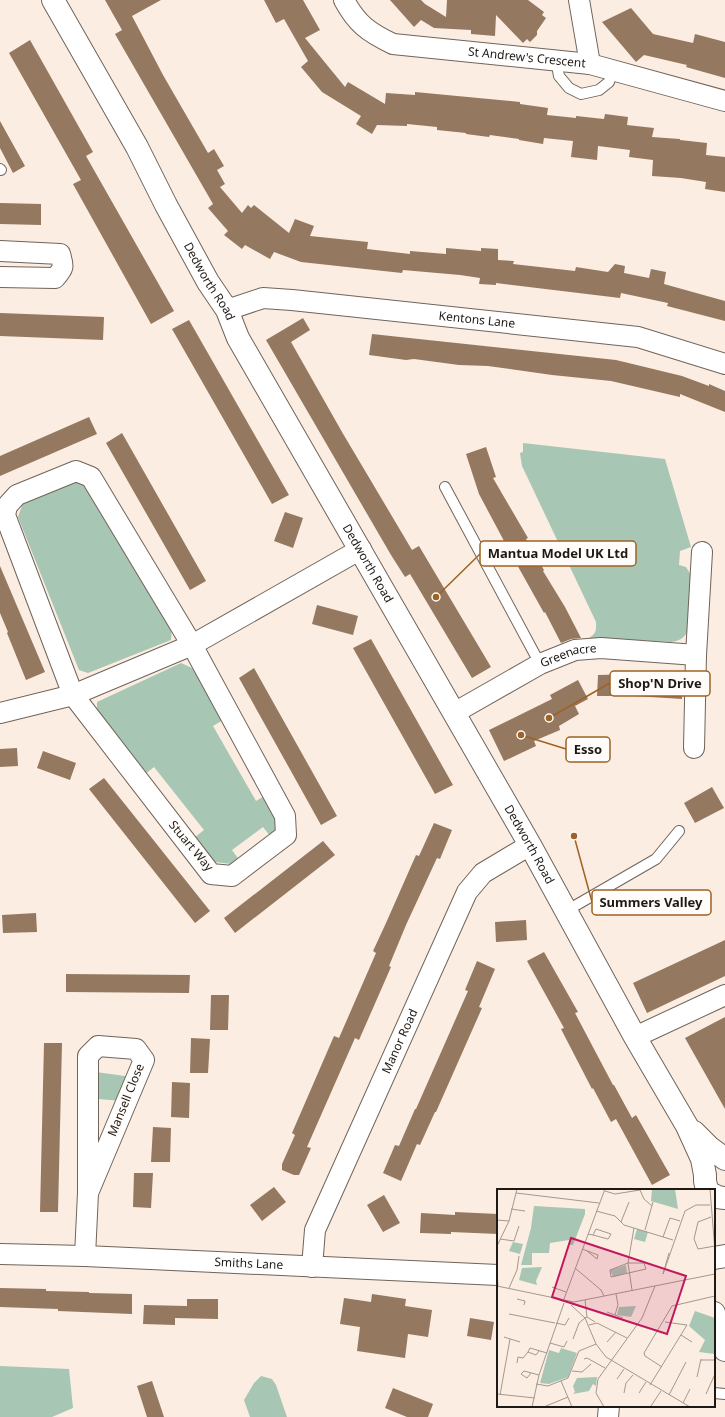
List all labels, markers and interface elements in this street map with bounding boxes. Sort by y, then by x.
street label: St Andrew's Crescent [467,43,587,72]
street label: Dedworth Road [180,239,239,323]
street label: Kentons Lane [438,307,516,332]
street label: Dedworth Road [339,521,398,606]
callout: Mantua Model UK Ltd [480,541,636,566]
text: Mantua Model UK Ltd [488,544,628,562]
street label: Greenacre [537,639,597,671]
callout: Shop'N Drive [610,671,710,696]
text: Shop'N Drive [618,674,702,692]
callout: Esso [566,737,610,762]
text: Esso [574,740,602,758]
street label: Dedworth Road [501,801,559,887]
street label: Stuart Way [165,817,218,875]
callout: Summers Valley [592,890,711,915]
text: Summers Valley [599,893,703,911]
street label: Manor Road [377,1006,421,1076]
street label: Mansell Close [103,1061,148,1139]
inset map [497,1189,715,1407]
street label: Smiths Lane [214,1253,284,1273]

